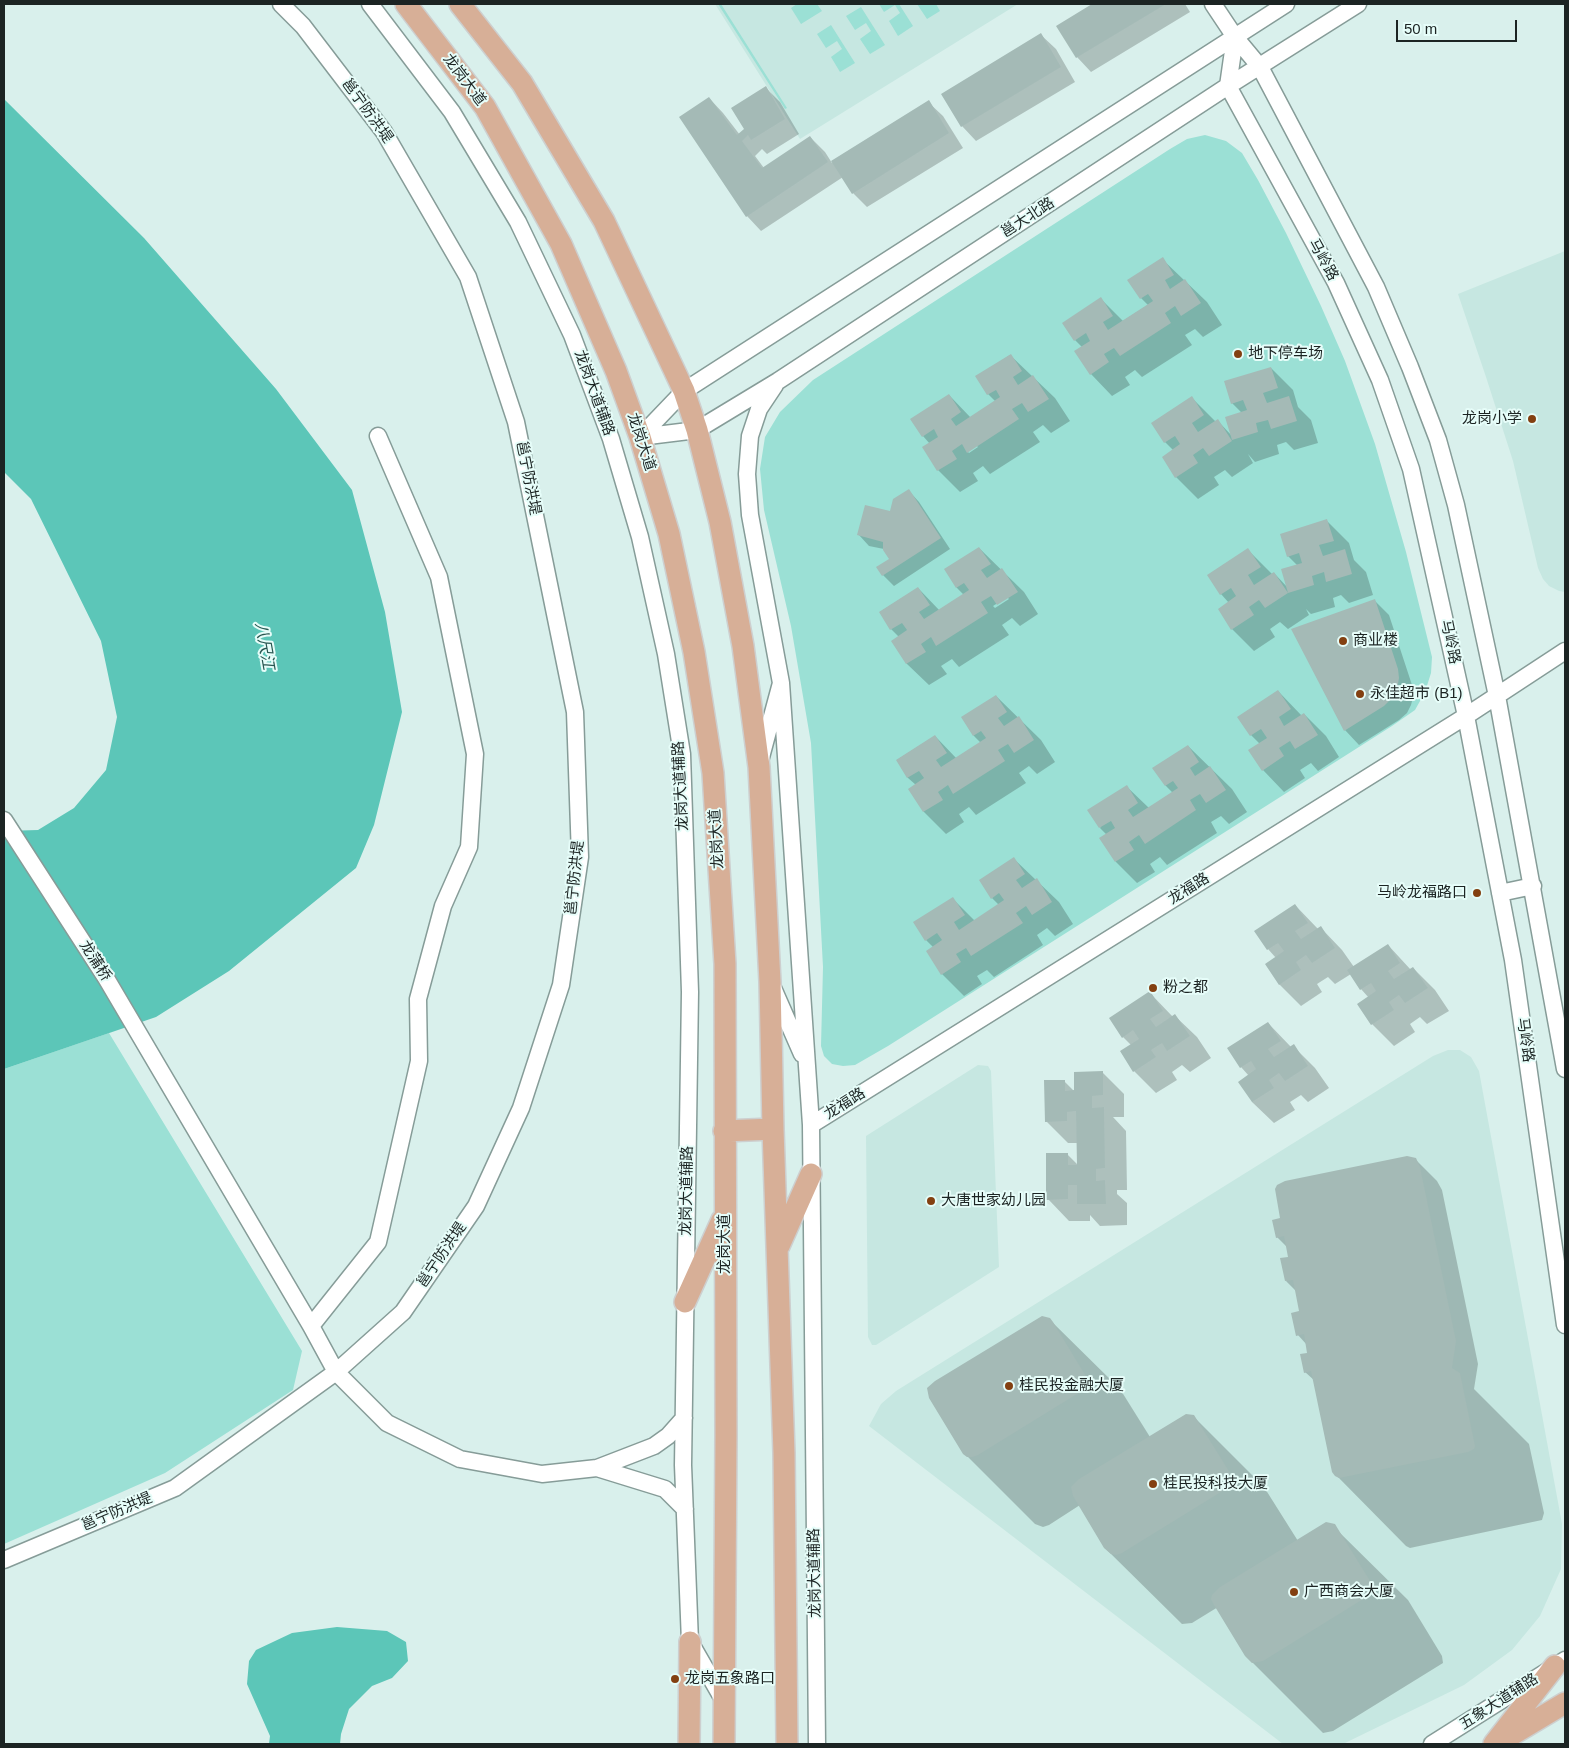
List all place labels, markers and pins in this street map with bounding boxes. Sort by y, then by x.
place label: 地下停车场 [1248,345,1323,363]
marker: 地下停车场 [1232,348,1244,360]
place label: 龙岗小学 [1462,410,1522,428]
marker: 龙岗小学 [1526,413,1538,425]
place label: 商业楼 [1353,632,1398,650]
marker: 商业楼 [1337,635,1349,647]
place label: 永佳超市 (B1) [1370,685,1463,703]
marker: 永佳超市 (B1) [1354,688,1366,700]
place label: 马岭龙福路口 [1377,884,1467,902]
marker: 马岭龙福路口 [1471,887,1483,899]
place label: 粉之都 [1163,979,1208,997]
marker: 粉之都 [1147,982,1159,994]
place label: 大唐世家幼儿园 [941,1192,1046,1210]
marker: 大唐世家幼儿园 [925,1195,937,1207]
place label: 桂民投金融大厦 [1019,1377,1124,1395]
marker: 桂民投金融大厦 [1003,1380,1015,1392]
place label: 桂民投科技大厦 [1163,1475,1268,1493]
marker: 桂民投科技大厦 [1147,1478,1159,1490]
place label: 广西商会大厦 [1304,1583,1394,1601]
marker: 广西商会大厦 [1288,1586,1300,1598]
place label: 龙岗五象路口 [685,1670,775,1688]
marker: 龙岗五象路口 [669,1673,681,1685]

